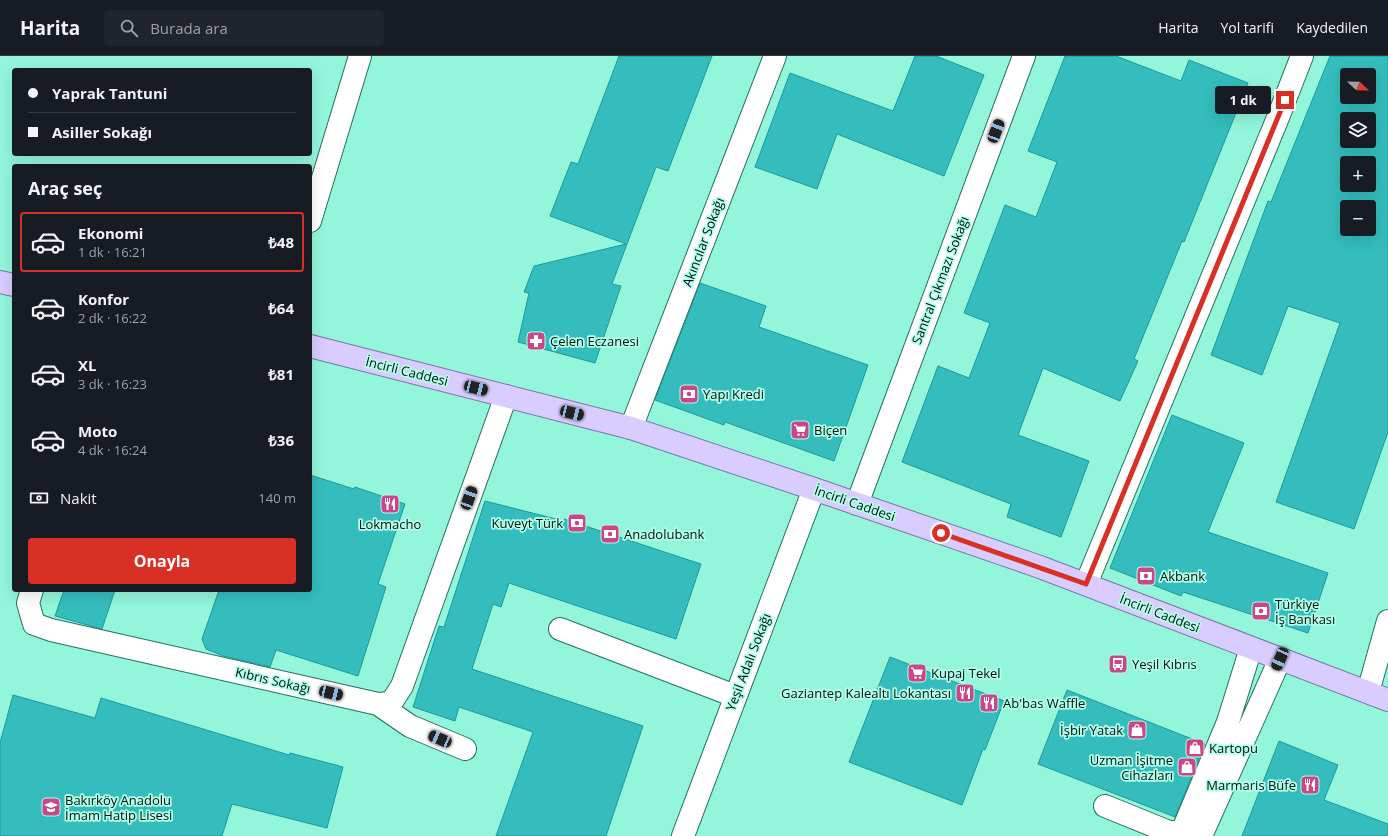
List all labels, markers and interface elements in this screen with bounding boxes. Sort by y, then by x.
search box [104,10,384,46]
text: Harita [20,15,80,41]
icon: search [118,17,140,39]
text: Burada ara [150,18,228,38]
text: Harita [1158,18,1198,37]
text: Yol tarifi [1220,18,1274,37]
text: Kaydedilen [1296,18,1368,37]
north arrow [1340,68,1376,104]
map controls [1340,68,1376,236]
text: Yaprak Tantuni [52,83,167,103]
callout: 1 dk [1215,86,1271,114]
text: 1 dk [1229,91,1257,109]
route end [1276,91,1294,109]
button: layers [1340,112,1376,148]
car [986,118,1006,144]
text: Asiller Sokağı [52,122,152,142]
button: + [1340,156,1376,192]
text: Araç seç [28,176,102,200]
street label: Akıncılar Sokağı [678,195,728,289]
button: − [1340,200,1376,236]
street label: Santral Çıkmazı Sokağı [907,213,973,347]
text: Ekonomi [78,223,143,243]
icon: car [30,224,66,260]
text: ₺48 [268,232,294,252]
text: 1 dk · 16:21 [78,243,147,261]
text: Konfor [78,289,129,309]
icon: car [30,290,66,326]
text: ₺64 [268,298,294,318]
text: 2 dk · 16:22 [78,309,147,327]
pharmacy icon: Çelen Eczanesi [525,330,547,352]
place label: Çelen Eczanesi [550,332,639,350]
street label: İncirli Caddesi [364,352,450,390]
text: XL [78,355,96,375]
icon: car [30,356,66,392]
text: ₺81 [268,364,294,384]
text: 3 dk · 16:23 [78,375,147,393]
car [463,379,489,397]
bank icon: Yapı Kredi [678,383,700,405]
place label: Yapı Kredi [703,385,764,403]
car [559,404,585,422]
supermarket icon: Biçen [789,419,811,441]
text: Moto [78,421,117,441]
place label: Biçen [814,421,847,439]
icon: car [30,422,66,458]
text: ₺36 [268,430,294,450]
text: 4 dk · 16:24 [78,441,147,459]
street label: İncirli Caddesi [812,481,898,525]
car [459,485,479,511]
icon: cash [28,487,50,509]
text: Nakit [60,488,97,508]
text: 140 m [258,489,296,507]
restaurant icon: Lokmacho [379,493,401,515]
bank icon: Kuveyt Türk [566,512,588,534]
place label: Kuveyt Türk [491,514,563,532]
place label: Lokmacho [359,515,422,533]
bank icon: Anadolubank [599,523,621,545]
route start [932,524,950,542]
place label: Anadolubank [624,525,705,543]
button: Onayla [28,538,296,584]
bank icon: Akbank [1135,565,1157,587]
place label: Akbank [1160,567,1205,585]
street label: İncirli Caddesi [1117,589,1203,637]
place label: Türkiye İş Bankası [1275,595,1335,628]
bank icon: Türkiye İş Bankası [1250,600,1272,622]
street label: Yeşil Adalı Sokağı [721,611,775,713]
car [1270,646,1290,672]
bus stop icon: Yeşil Kıbrıs [1107,653,1129,675]
place label: Yeşil Kıbrıs [1132,655,1197,673]
supermarket icon: Kupaj Tekel [906,662,928,684]
street label: Kıbrıs Sokağı [234,663,312,697]
place label: Kupaj Tekel [931,664,1001,682]
restaurant icon: Gaziantep Kalealtı Lokantası [954,682,976,704]
car [318,684,344,702]
place label: Gaziantep Kalealtı Lokantası [781,684,951,702]
restaurant icon: Ab'bas Waffle [978,692,1000,714]
place label: Ab'bas Waffle [1003,694,1085,712]
shop icon: İşbir Yatak [1126,719,1148,741]
place label: İşbir Yatak [1060,721,1123,739]
car [427,729,453,749]
shop icon: Kartopu [1184,737,1206,759]
place label: Kartopu [1209,739,1258,757]
place label: Uzman İşitme Cihazları [1090,751,1173,784]
shop icon: Uzman İşitme Cihazları [1176,756,1198,778]
restaurant icon: Marmaris Büfe [1299,774,1321,796]
place label: Marmaris Büfe [1206,776,1296,794]
place label: Bakırköy Anadolu İmam Hatip Lisesi [65,791,172,824]
school or university icon: Bakırköy Anadolu İmam Hatip Lisesi [40,796,62,818]

